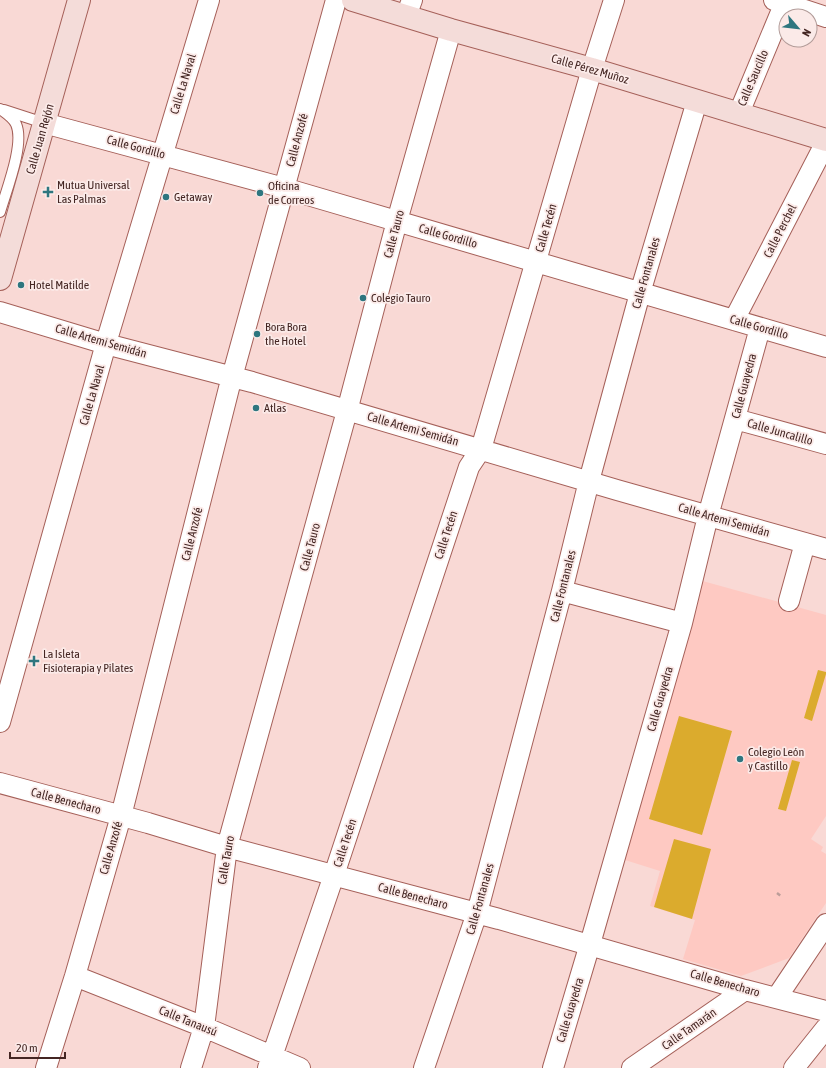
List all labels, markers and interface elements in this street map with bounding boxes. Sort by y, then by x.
north arrow [778,8,818,48]
text: N [800,27,814,38]
street label: Calle Saucillo [735,47,771,108]
street label: Calle La Naval [167,51,199,116]
street label: Calle Pérez Muñoz [550,51,631,87]
street label: Calle Juan Rejón [23,102,57,176]
street label: Calle Anzofé [283,112,311,168]
street label: Calle Gordillo [105,132,167,162]
place label: Mutua Universal Las Palmas [57,178,131,206]
place label: Oficina de Correos [268,179,314,207]
marker: Mutua Universal Las Palmas [42,186,54,198]
marker: Oficina de Correos [255,188,265,198]
place label: Getaway [174,190,212,204]
marker: Getaway [161,192,171,202]
street label: Calle Perchel [761,201,800,260]
street label: Calle Tecén [532,202,560,254]
street label: Calle Tauro [381,208,407,260]
street label: Calle Gordillo [417,221,479,251]
street label: Calle Fontanales [629,236,663,310]
place label: Hotel Matilde [29,278,89,292]
marker: Hotel Matilde [16,280,26,290]
place label: Colegio Tauro [371,291,431,305]
marker: Colegio Tauro [358,293,368,303]
street label: Calle Gordillo [728,312,790,342]
place label: Bora Bora the Hotel [265,320,307,348]
street label: Calle Artemi Semidán [54,321,148,361]
marker: Bora Bora the Hotel [252,329,262,339]
street label: Calle Guayedra [729,352,759,420]
street label: Calle La Naval [77,362,108,427]
place label: Atlas [264,401,286,415]
marker: Atlas [251,403,261,413]
street label: Calle Artemi Semidán [366,409,460,449]
street label: Calle Juncalillo [746,416,815,448]
street label: Calle Artemi Semidán [677,500,771,540]
street label: Calle Anzofé [179,506,205,562]
street label: Calle Tecén [432,509,460,561]
street label: Calle Tauro [297,521,323,573]
street label: Calle Fontanales [547,549,579,623]
place label: La Isleta Fisioterapia y Pilates [43,647,133,675]
marker: La Isleta Fisioterapia y Pilates [28,655,40,667]
street label: Calle Guayedra [644,665,676,733]
place label: Colegio León y Castillo [748,745,804,773]
marker: Colegio León y Castillo [735,754,745,764]
street label: Calle Benecharo [30,785,103,817]
street label: Calle Tecén [331,817,359,869]
street label: Calle Anzofé [97,820,125,876]
street label: Calle Tauro [215,834,237,885]
street label: Calle Fontanales [463,862,497,936]
street label: Calle Benecharo [377,880,450,912]
street label: Calle Benecharo [689,966,762,1000]
street label: Calle Guayedra [554,976,586,1044]
street label: Calle Tanausú [157,1003,219,1039]
street label: Calle Tamarán [659,1005,719,1053]
scale bar [10,1034,65,1060]
text: 20 m [16,1041,38,1055]

